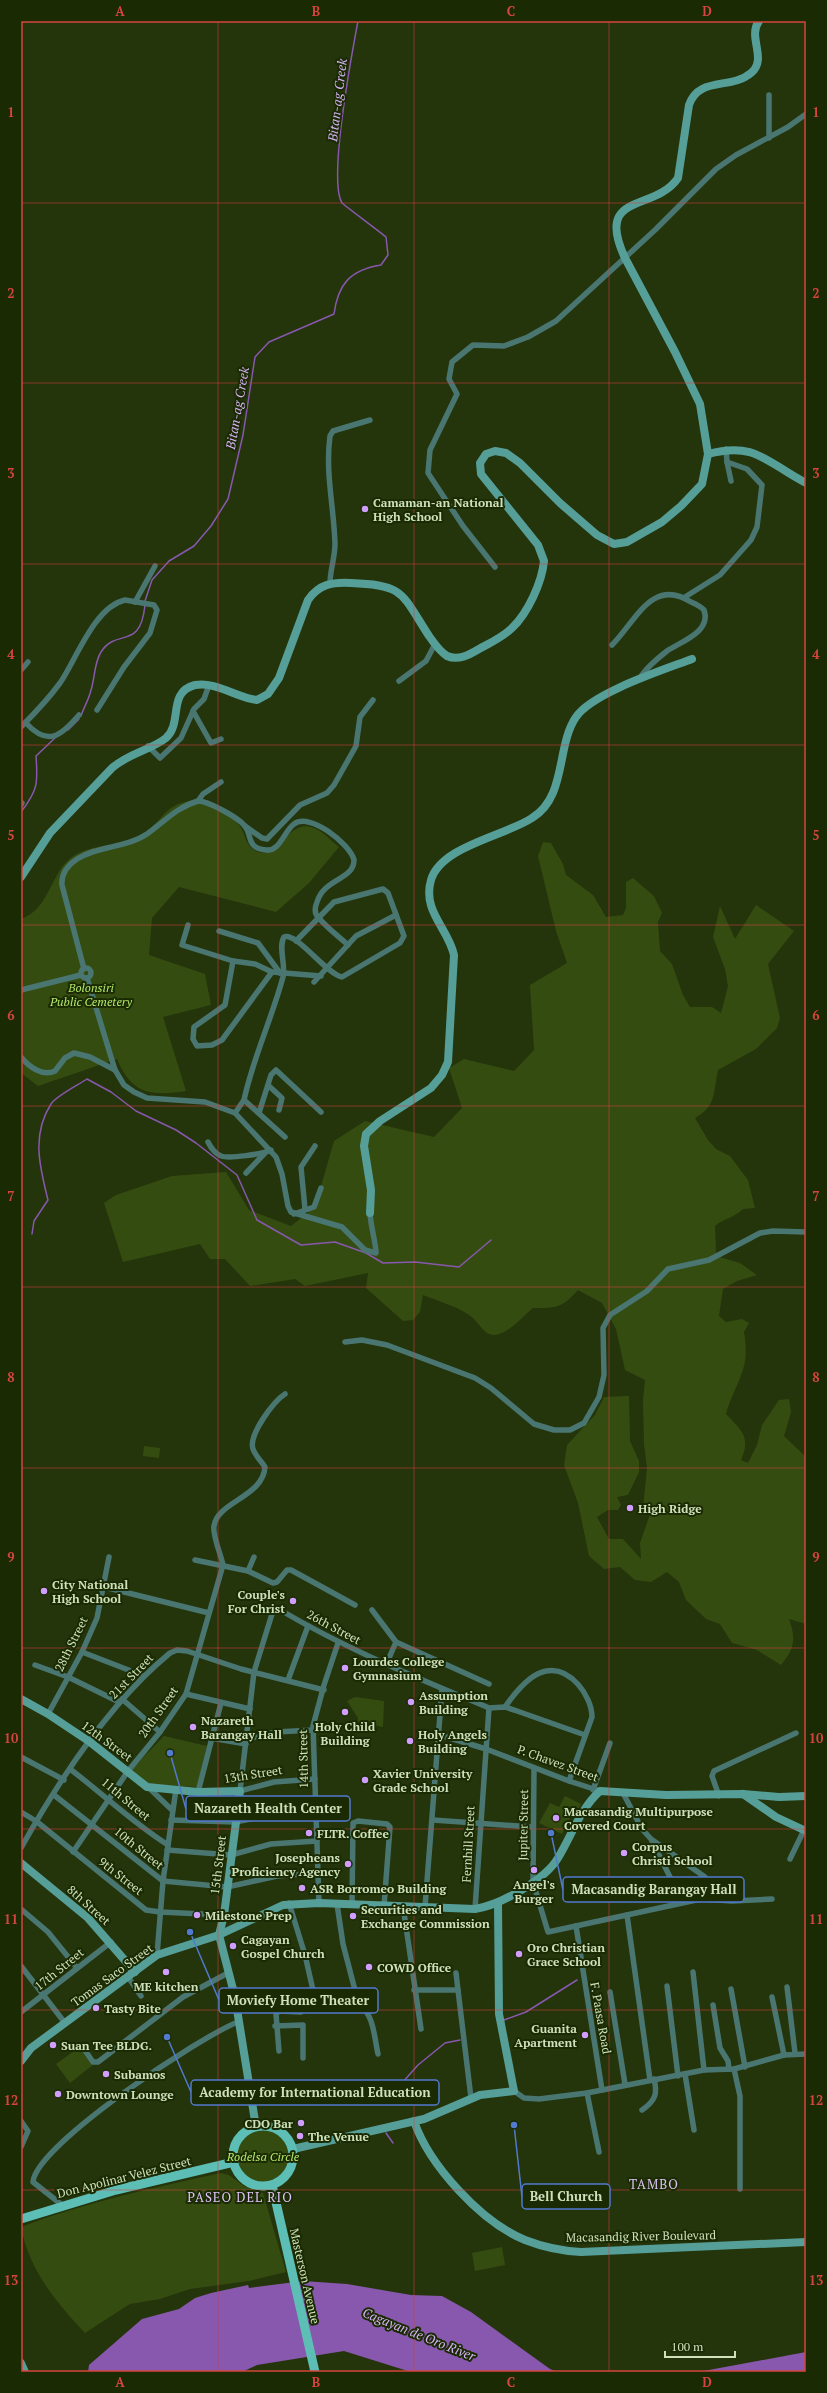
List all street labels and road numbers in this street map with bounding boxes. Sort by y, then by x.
street label: 26th Street [304,1606,364,1648]
street label: 28th Street [51,1614,91,1674]
street label: 21st Street [106,1650,157,1702]
street label: 20th Street [135,1683,181,1741]
street label: 12th Street [79,1718,136,1765]
street label: 14th Street [295,1729,311,1789]
street label: P. Chavez Street [516,1741,601,1785]
street label: 13th Street [223,1762,284,1786]
street label: 11th Street [98,1774,154,1824]
street label: Jupiter Street [515,1789,531,1861]
street label: Fernhill Street [458,1805,478,1883]
street label: 10th Street [111,1824,167,1873]
street label: 15th Street [207,1834,229,1895]
street label: 9th Street [96,1854,147,1899]
street label: 8th Street [64,1882,114,1929]
street label: Tomas Saco Street [68,1940,156,2010]
street label: 17th Street [31,1944,87,1993]
street label: F. Paasa Road [587,1981,615,2055]
street label: Don Apolinar Velez Street [55,2153,193,2201]
street label: Masterson Avenue [287,2227,323,2325]
street label: Macasandig River Boulevard [566,2227,717,2245]

